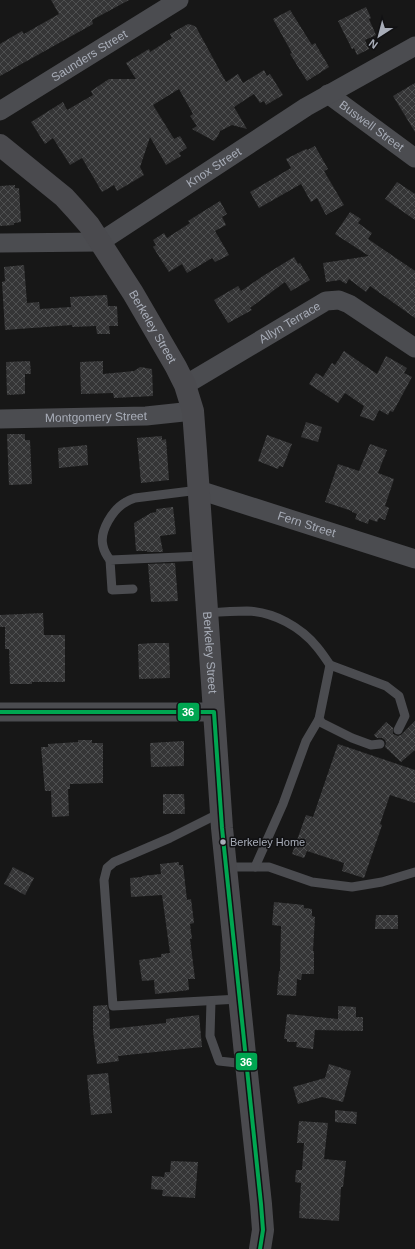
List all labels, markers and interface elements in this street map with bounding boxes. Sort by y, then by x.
north arrow [359,16,399,56]
street label: Saunders Street [49,26,130,85]
text: N [366,37,380,51]
street label: Buswell Street [336,98,407,155]
street label: Knox Street [184,144,244,191]
street label: Berkeley Street [126,288,180,366]
street label: Allyn Terrace [256,299,323,346]
street label: Montgomery Street [45,409,148,425]
street label: Fern Street [276,509,338,540]
street label: Berkeley Street [200,611,220,695]
line badge: 36 [177,702,200,722]
text: 36 [182,706,194,718]
place label: Berkeley Home [230,836,305,848]
marker: Berkeley Home [218,837,228,847]
line badge: 36 [235,1052,258,1071]
text: 36 [240,1056,252,1068]

